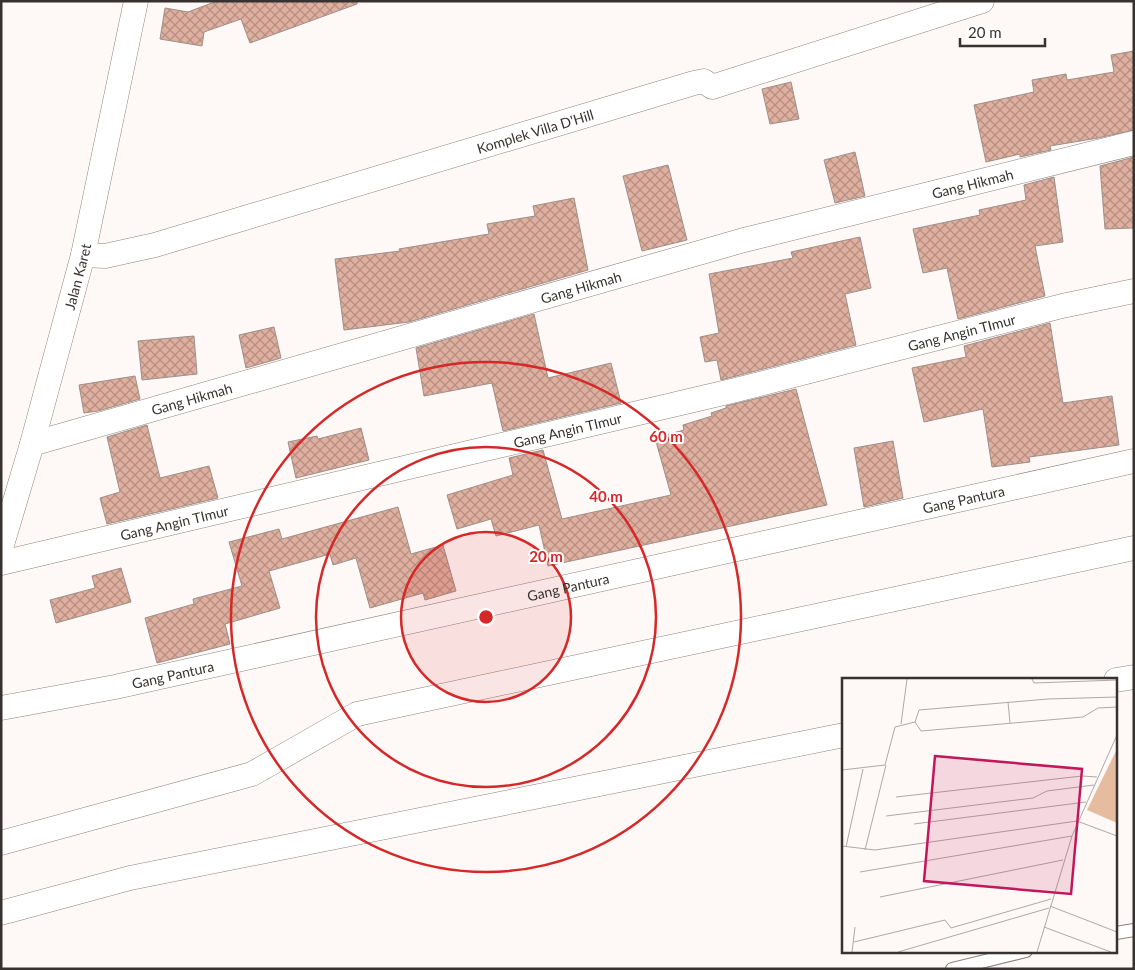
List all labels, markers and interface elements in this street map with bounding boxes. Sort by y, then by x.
scale bar [960,15,1045,47]
text: 20 m [968,23,1002,41]
street label: Komplek Villa D'Hill [475,105,595,156]
street label: Gang Hikmah [930,165,1015,201]
street label: Jalan Karet [60,242,94,311]
street label: Gang Hikmah [539,267,623,306]
street label: Gang Angin TImur [906,310,1017,354]
street label: Gang Hikmah [149,379,234,418]
street label: Gang Angin TImur [512,409,623,451]
text: 60 m [649,427,683,445]
street label: Gang Pantura [921,481,1006,516]
text: 40 m [589,487,623,505]
street label: Gang Angin TImur [118,501,230,543]
text: 20 m [529,547,563,565]
street label: Gang Pantura [525,569,611,604]
centre of rings [477,608,495,626]
street label: Gang Pantura [130,657,215,692]
inset map [842,678,1118,952]

